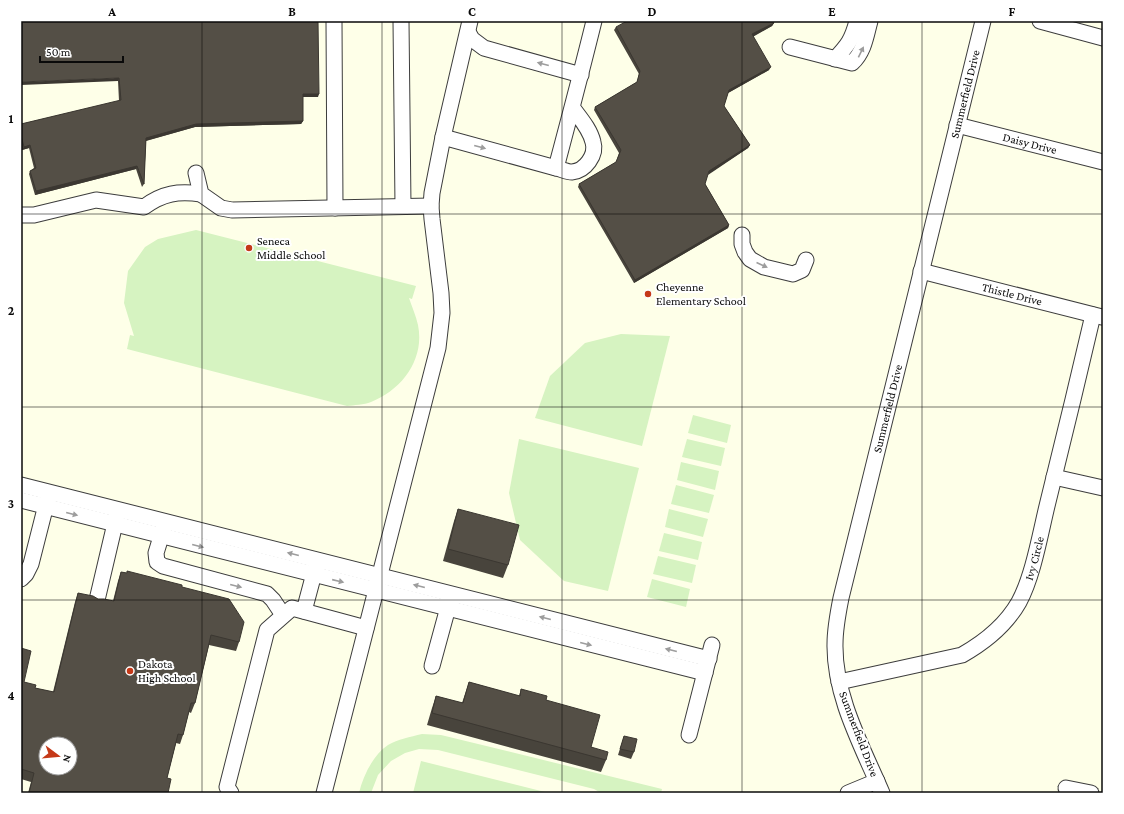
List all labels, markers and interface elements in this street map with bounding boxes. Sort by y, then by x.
text: A [107,4,116,19]
text: B [288,4,296,19]
text: C [468,4,476,19]
text: D [648,4,657,19]
text: E [828,4,836,19]
text: F [1009,4,1016,19]
scale bar [40,38,123,64]
text: 50 m [46,45,71,59]
one-way arrow [858,46,864,57]
street label: Summerfield Drive [947,48,983,140]
one-way arrow [537,61,549,67]
text: 1 [9,111,14,126]
street label: Daisy Drive [1001,130,1058,157]
one-way arrow [474,145,486,151]
place label: Seneca Middle School [257,234,325,262]
marker: Seneca Middle School [244,243,254,253]
one-way arrow [756,262,767,268]
place label: Cheyenne Elementary School [656,280,746,308]
street label: Thistle Drive [981,280,1044,309]
marker: Cheyenne Elementary School [643,289,653,299]
text: 2 [8,303,15,318]
street label: Summerfield Drive [870,363,905,454]
text: 3 [8,496,14,511]
one-way arrow [66,511,79,517]
street label: Ivy Circle [1022,535,1047,582]
one-way arrow [193,543,205,549]
one-way arrow [287,551,299,557]
one-way arrow [332,578,344,584]
one-way arrow [413,582,425,588]
one-way arrow [229,583,242,589]
one-way arrow [539,614,551,620]
one-way arrow [580,641,592,647]
one-way arrow [665,646,677,652]
place label: Dakota High School [138,657,196,685]
marker: Dakota High School [125,666,135,676]
text: 4 [7,688,15,703]
street label: Summerfield Drive [836,689,882,779]
north arrow [38,736,78,776]
text: N [61,753,74,764]

